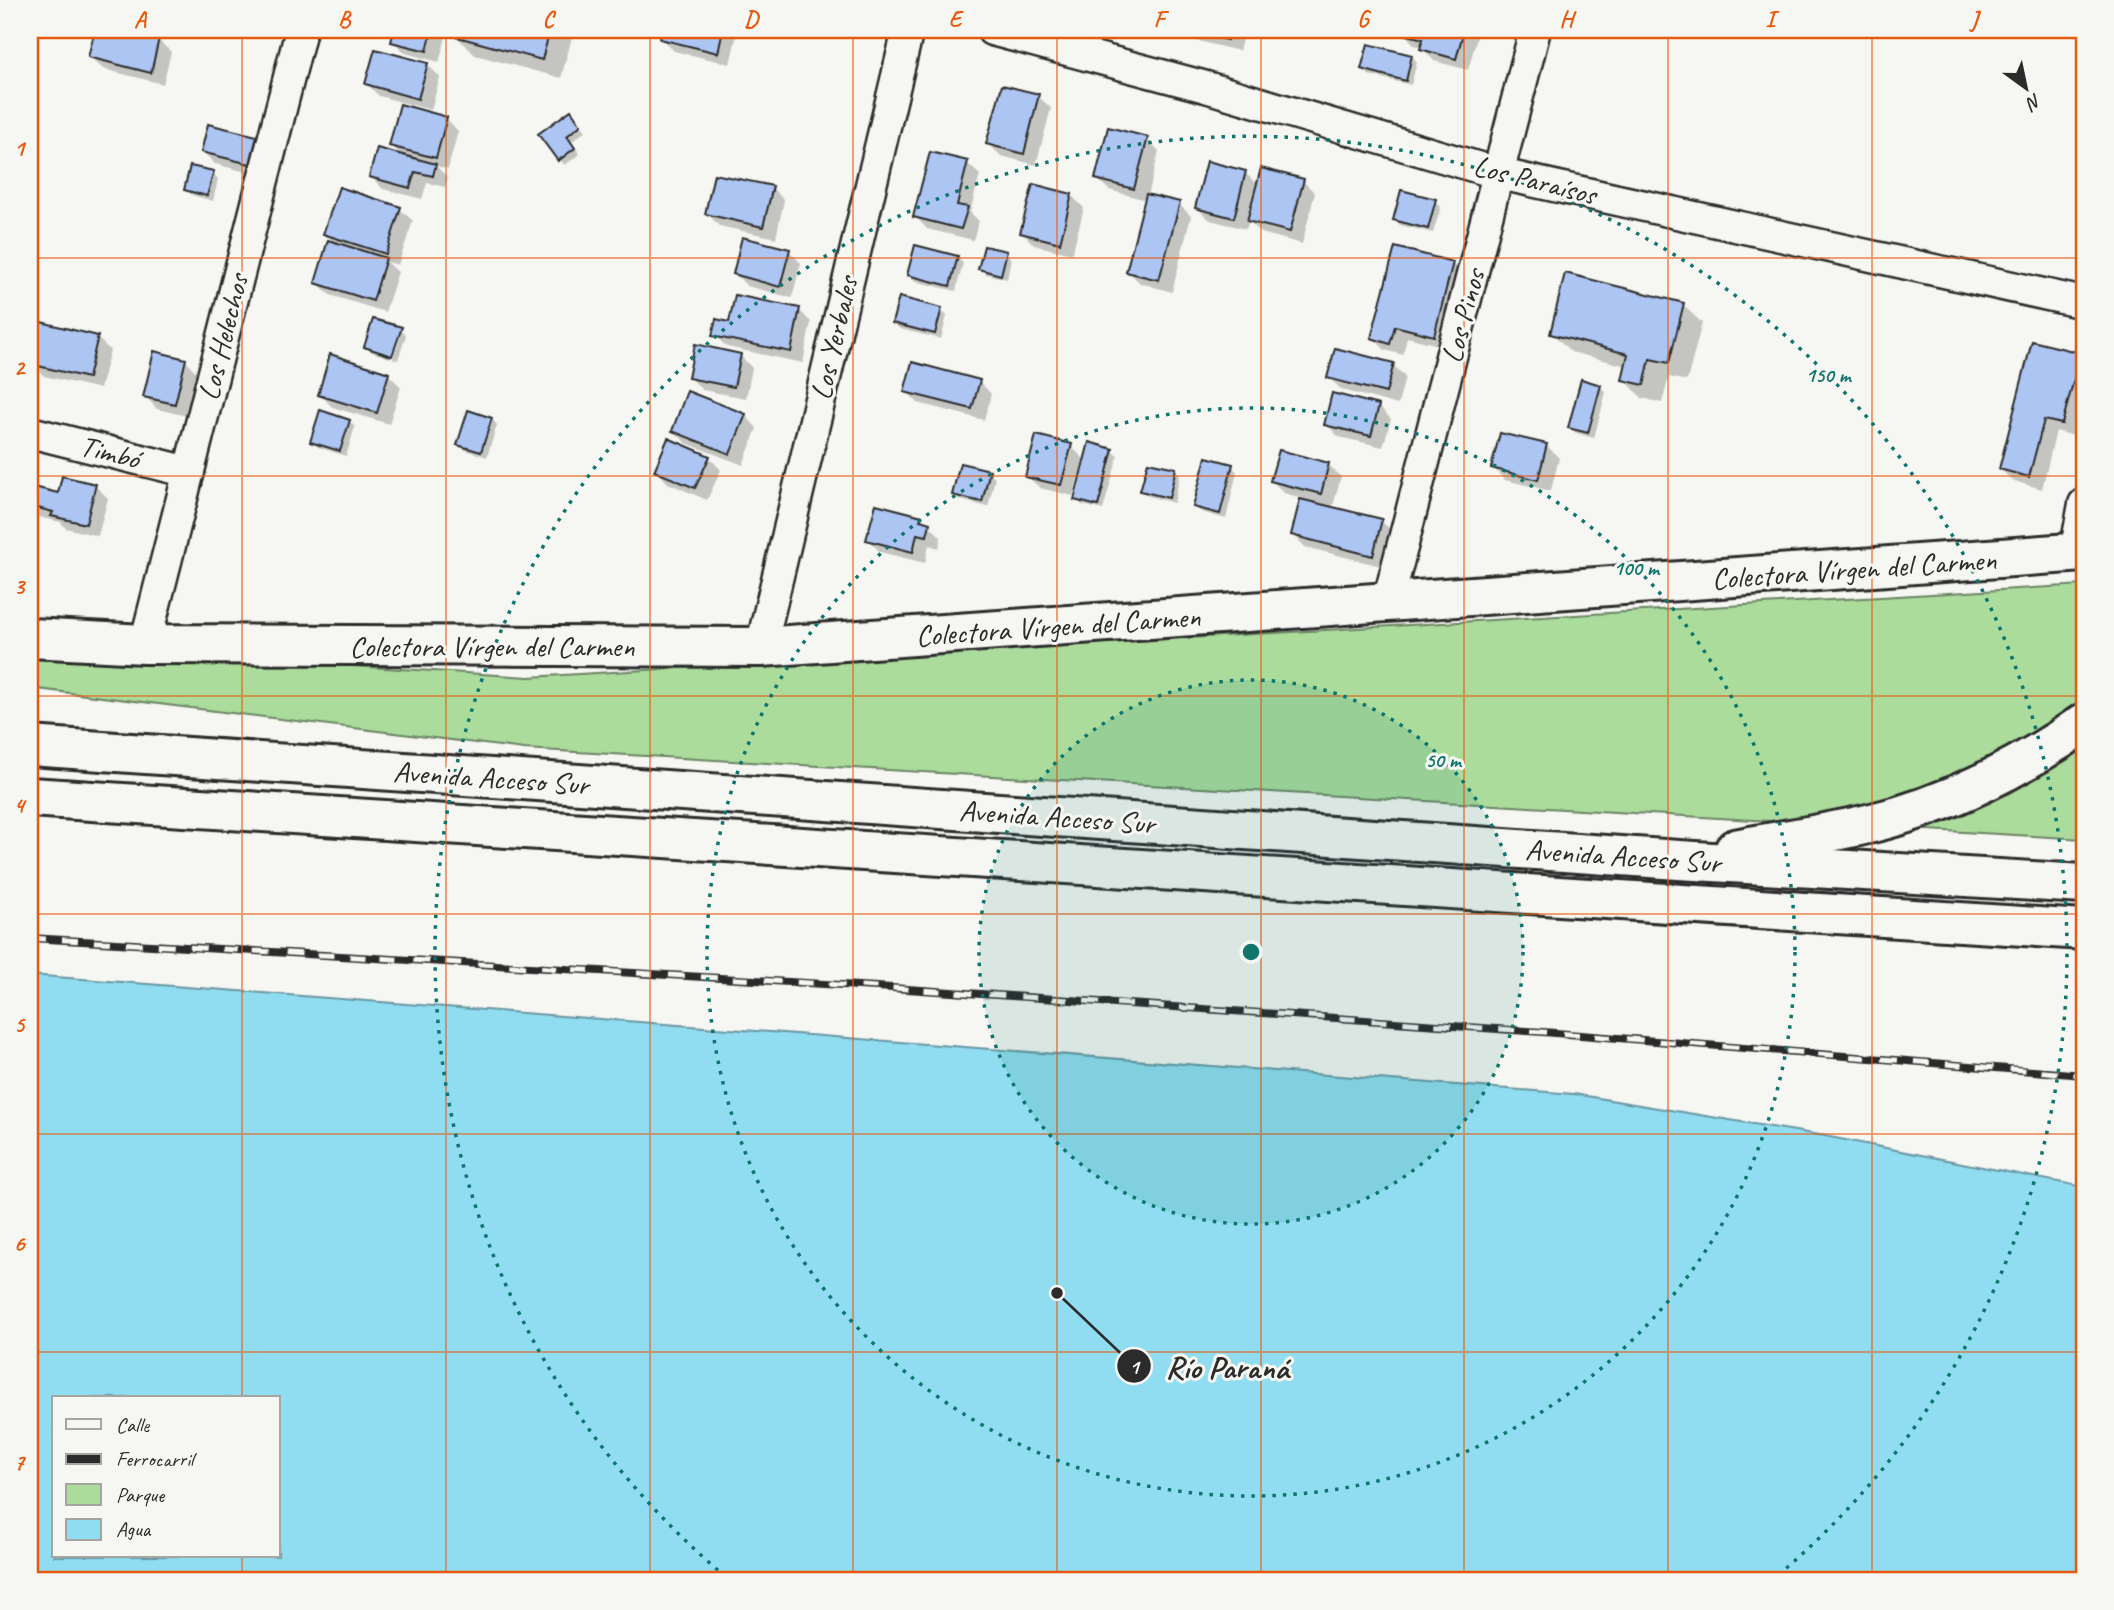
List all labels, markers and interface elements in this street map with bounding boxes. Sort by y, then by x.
text: A [134,5,148,34]
text: B [338,5,352,34]
text: C [543,5,557,34]
text: D [744,5,760,34]
text: E [949,5,965,34]
text: F [1154,5,1170,34]
text: G [1357,5,1372,34]
text: H [1559,5,1577,34]
text: I [1765,5,1780,34]
text: J [1968,5,1981,34]
north arrow [1992,52,2062,122]
text: N [2021,88,2046,116]
text: 1 [14,134,27,163]
street label: Los Paraísos [1470,146,1603,214]
street label: Los Pinos [1432,263,1494,367]
street label: Los Helechos [189,267,258,404]
street label: Los Yerbales [801,270,867,403]
text: 2 [14,353,27,382]
text: 150 m [1805,362,1853,388]
street label: Timbó [76,426,148,479]
street label: Colectora Vírgen del Carmen [1710,540,1998,598]
text: 100 m [1613,555,1661,581]
text: 3 [14,572,27,601]
street label: Colectora Vírgen del Carmen [914,597,1202,655]
street label: Colectora Vírgen del Carmen [349,627,635,665]
text: 50 m [1425,747,1463,773]
street label: Avenida Acceso Sur [392,752,593,804]
text: 4 [14,791,27,820]
street label: Avenida Acceso Sur [958,791,1159,843]
street label: Avenida Acceso Sur [1524,830,1725,882]
centre of rings [1239,940,1263,964]
text: 5 [14,1010,26,1039]
text: 6 [14,1229,27,1258]
callout: Río Paraná [1116,1340,1303,1393]
text: Río Paraná [1166,1347,1291,1388]
text: 1 [1129,1354,1141,1380]
legend [52,1396,280,1558]
text: Calle [116,1412,150,1438]
text: Ferrocarril [116,1446,197,1472]
text: 7 [14,1448,27,1477]
text: Parque [116,1482,165,1508]
text: Agua [116,1516,152,1542]

